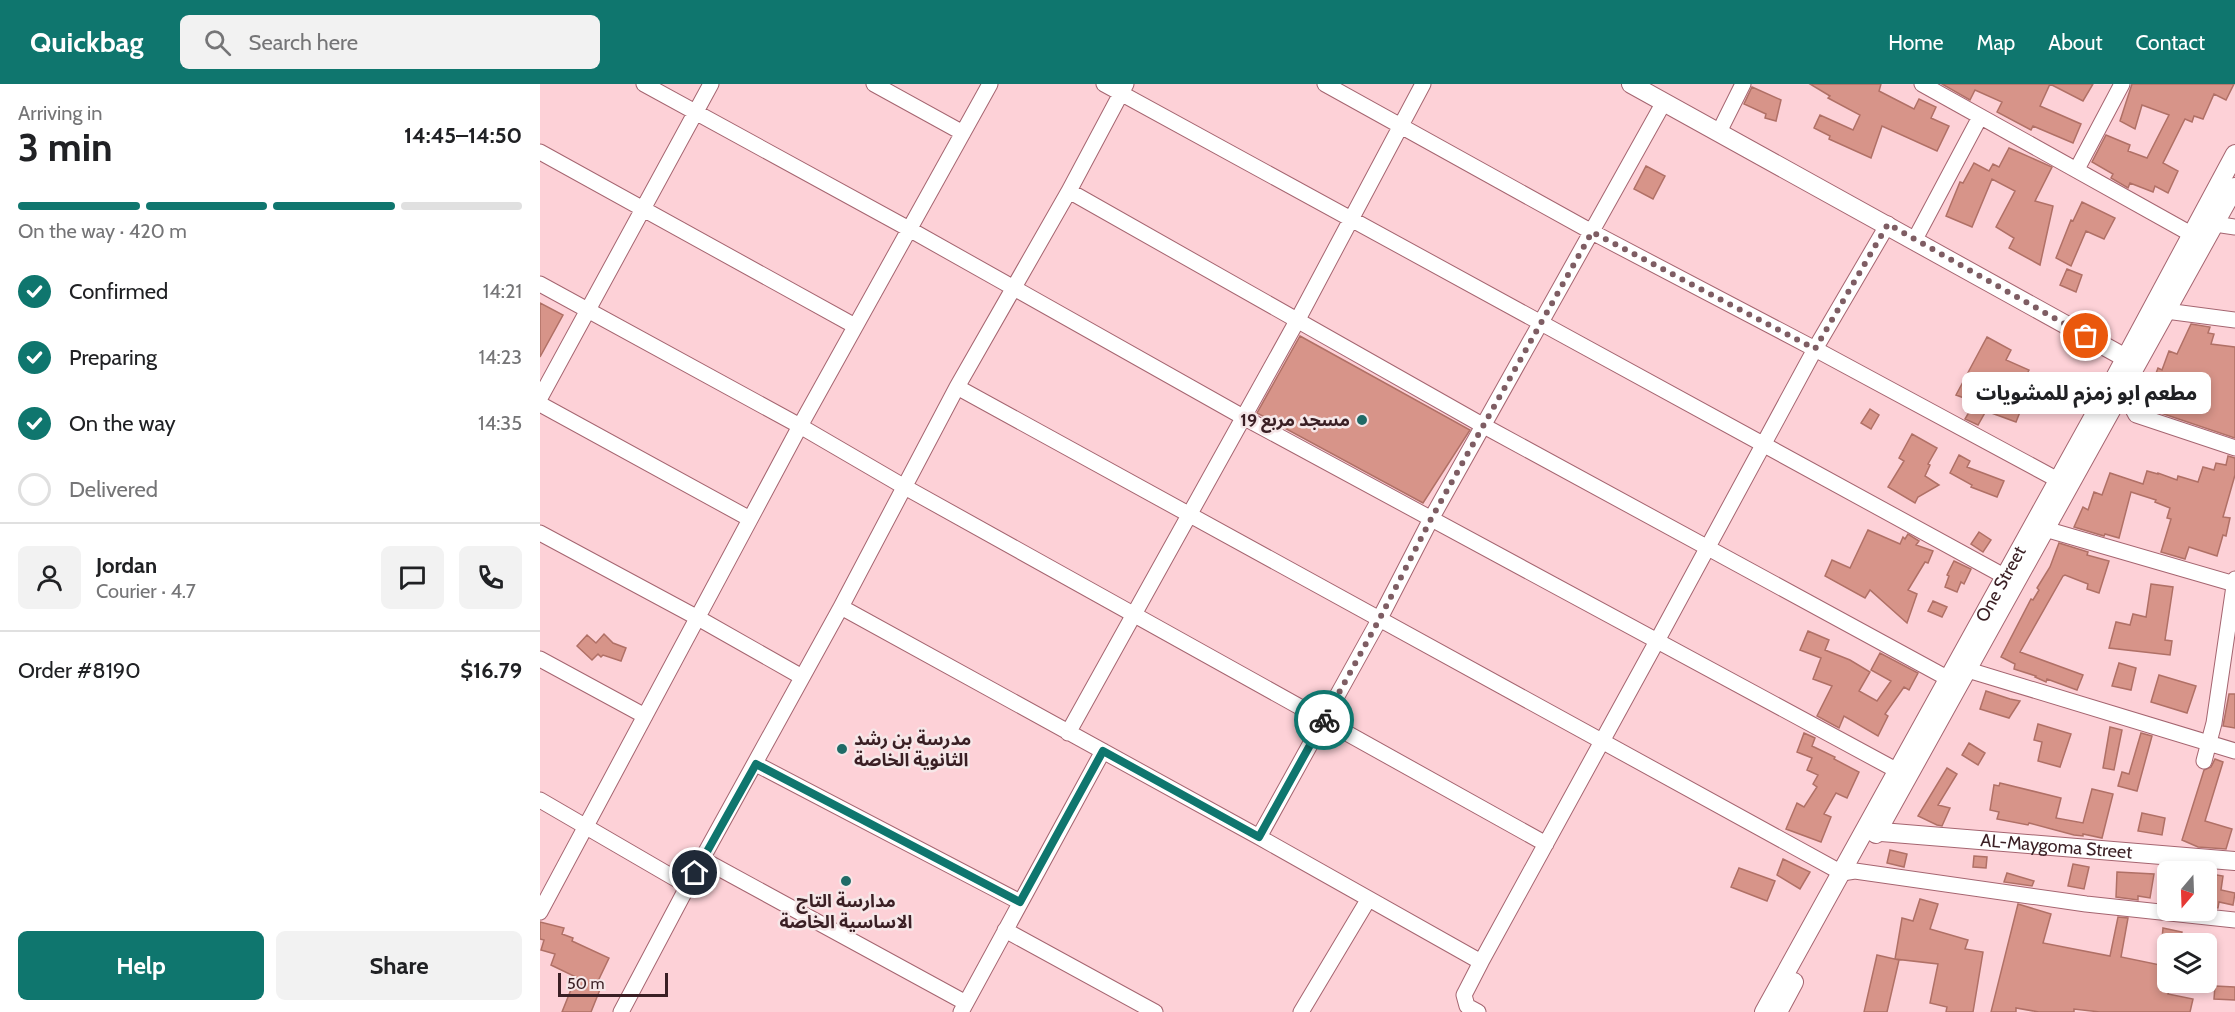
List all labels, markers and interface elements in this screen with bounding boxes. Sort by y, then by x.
search box [180,15,600,69]
text: Quickbag [30,25,144,59]
icon: search [201,26,234,59]
text: Search here [249,29,358,56]
text: Home [1888,30,1944,55]
text: Map [1977,30,2015,55]
text: About [2048,30,2102,55]
text: Contact [2135,30,2205,55]
text: Arriving in [18,101,102,125]
text: 14:45–14:50 [404,122,522,149]
text: 3 min [18,123,113,171]
text: On the way · 420 m [18,219,187,243]
icon: check [18,275,51,308]
text: Confirmed [69,278,168,305]
text: 14:21 [483,279,522,303]
pin [2060,310,2111,361]
icon: bag [2069,319,2102,352]
icon: check [18,341,51,374]
text: Preparing [69,344,157,371]
text: 14:23 [478,345,522,369]
callout: مطعم ابو زمزم للمشويات [1962,372,2210,414]
text: مطعم ابو زمزم للمشويات [1976,381,2197,405]
icon: check [18,407,51,440]
place label: مسجد مربع 19 [1240,409,1350,433]
text: On the way [69,410,176,437]
text: 14:35 [478,411,522,435]
marker: مسجد مربع 19 [1355,413,1369,427]
text: Delivered [69,476,158,503]
street label: One Street [1971,542,2031,626]
button: person [18,546,81,609]
button: chat [381,546,444,609]
button: phone [459,546,522,609]
text: Jordan [96,552,157,579]
text: Courier · 4.7 [96,579,196,603]
text: Order #8190 [18,657,141,684]
text: $16.79 [460,657,522,684]
courier [1294,690,1354,750]
icon: bike [1308,704,1341,737]
place label: مدرسة بن رشد الثانوية الخاصة [854,728,971,771]
marker: مدرسة بن رشد الثانوية الخاصة [835,742,849,756]
street label: AL-Maygoma Street [1980,829,2133,864]
pin [669,847,720,898]
icon: home [678,856,711,889]
north arrow [2157,861,2217,921]
map controls [2157,861,2217,993]
marker: مدارسة التاج الاساسية الخاصة [839,874,853,888]
place label: مدارسة التاج الاساسية الخاصة [780,890,912,933]
button: Help [18,931,264,1000]
button: Share [276,931,522,1000]
button: layers [2157,933,2217,993]
scale bar [558,970,668,998]
text: 50 m [567,974,604,993]

